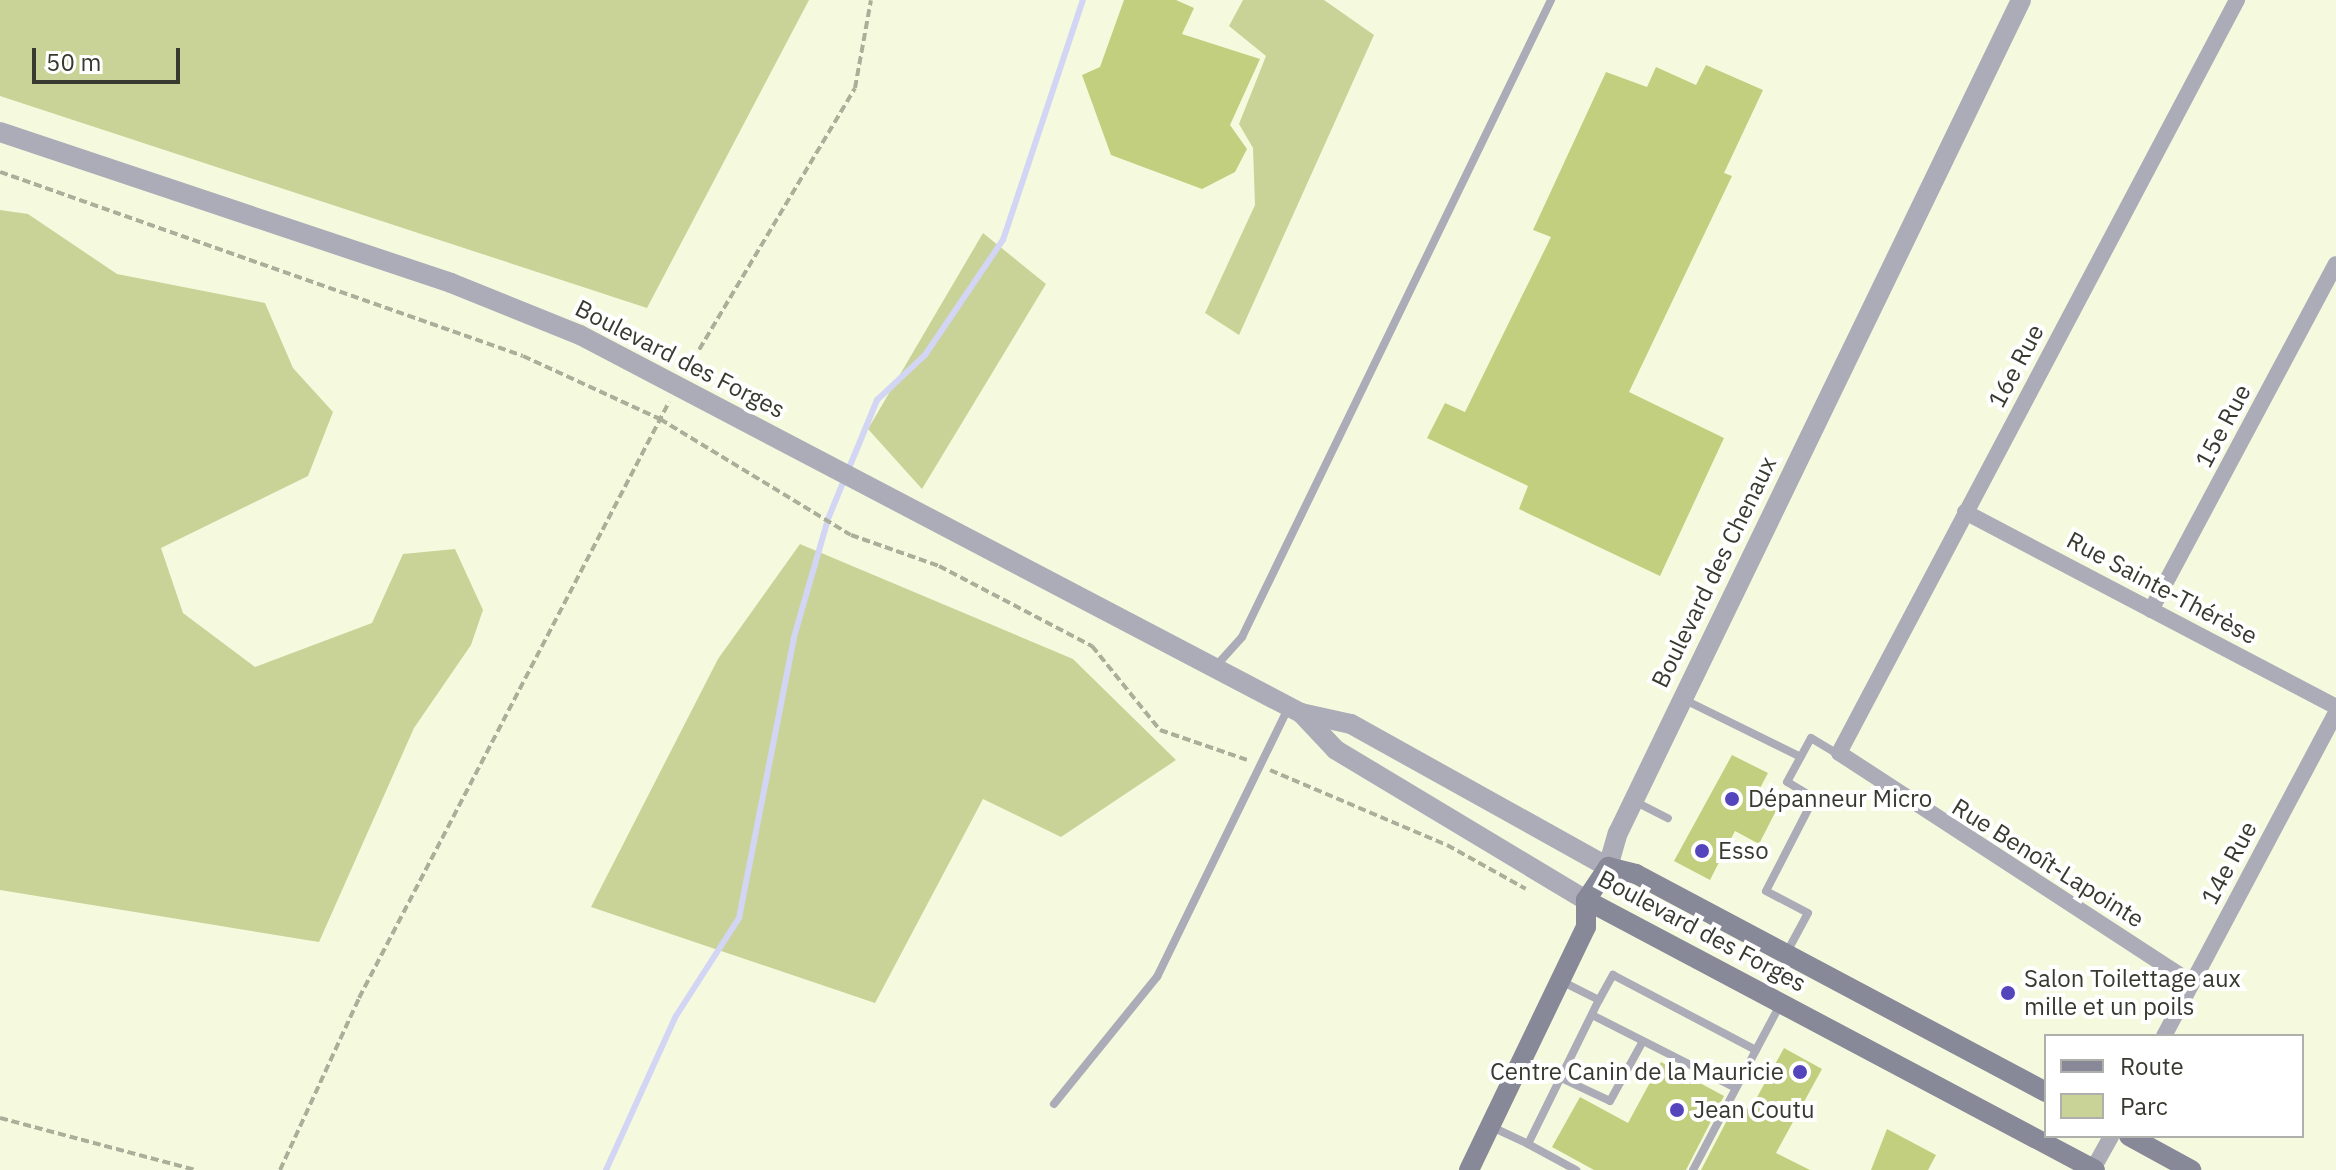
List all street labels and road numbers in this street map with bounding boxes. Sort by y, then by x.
street label: Boulevard des Forges [570,294,790,424]
street label: 16e Rue [1982,320,2050,412]
street label: 15e Rue [2189,380,2257,472]
street label: Boulevard des Chenaux [1646,452,1782,692]
street label: Rue Sainte-Thérèse [2062,526,2262,650]
street label: Rue Benoît-Lapointe [1947,792,2149,934]
street label: 14e Rue [2195,817,2263,909]
street label: Boulevard des Forges [1593,864,1811,998]

